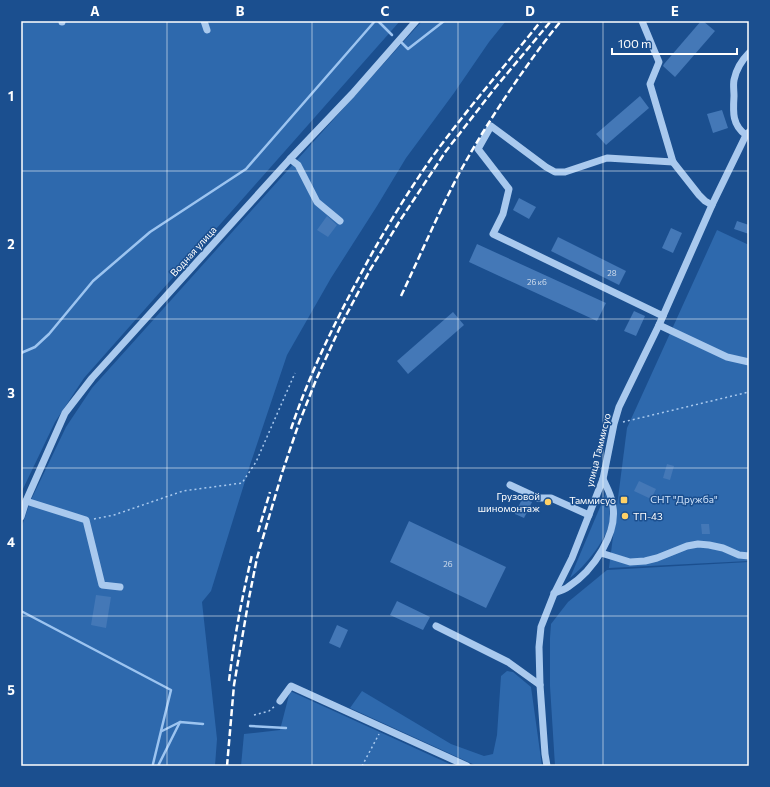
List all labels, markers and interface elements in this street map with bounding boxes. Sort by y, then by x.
text: A [90,3,100,19]
text: B [236,3,245,19]
text: C [381,3,390,19]
text: D [525,3,535,19]
text: E [671,3,679,19]
scale bar [612,30,737,56]
text: 100 m [618,36,652,50]
text: 1 [8,88,14,104]
street label: Водная улица [167,223,219,279]
text: 2 [7,236,15,252]
house number: 28 [607,268,617,278]
house number: 26 к6 [527,277,547,287]
text: 3 [7,385,15,401]
street label: улица Таммисуо [583,412,613,488]
place label: Грузовой шиномонтаж [478,490,540,514]
park label: СНТ "Дружба" [650,493,718,505]
place label: Таммисуо [569,494,616,506]
marker: Таммисуо [619,495,629,505]
marker: Грузовой шиномонтаж [543,497,553,507]
place label: ТП-43 [633,510,663,522]
marker: ТП-43 [620,511,630,521]
text: 4 [7,534,15,550]
house number: 26 [443,559,453,569]
text: 5 [7,682,15,698]

